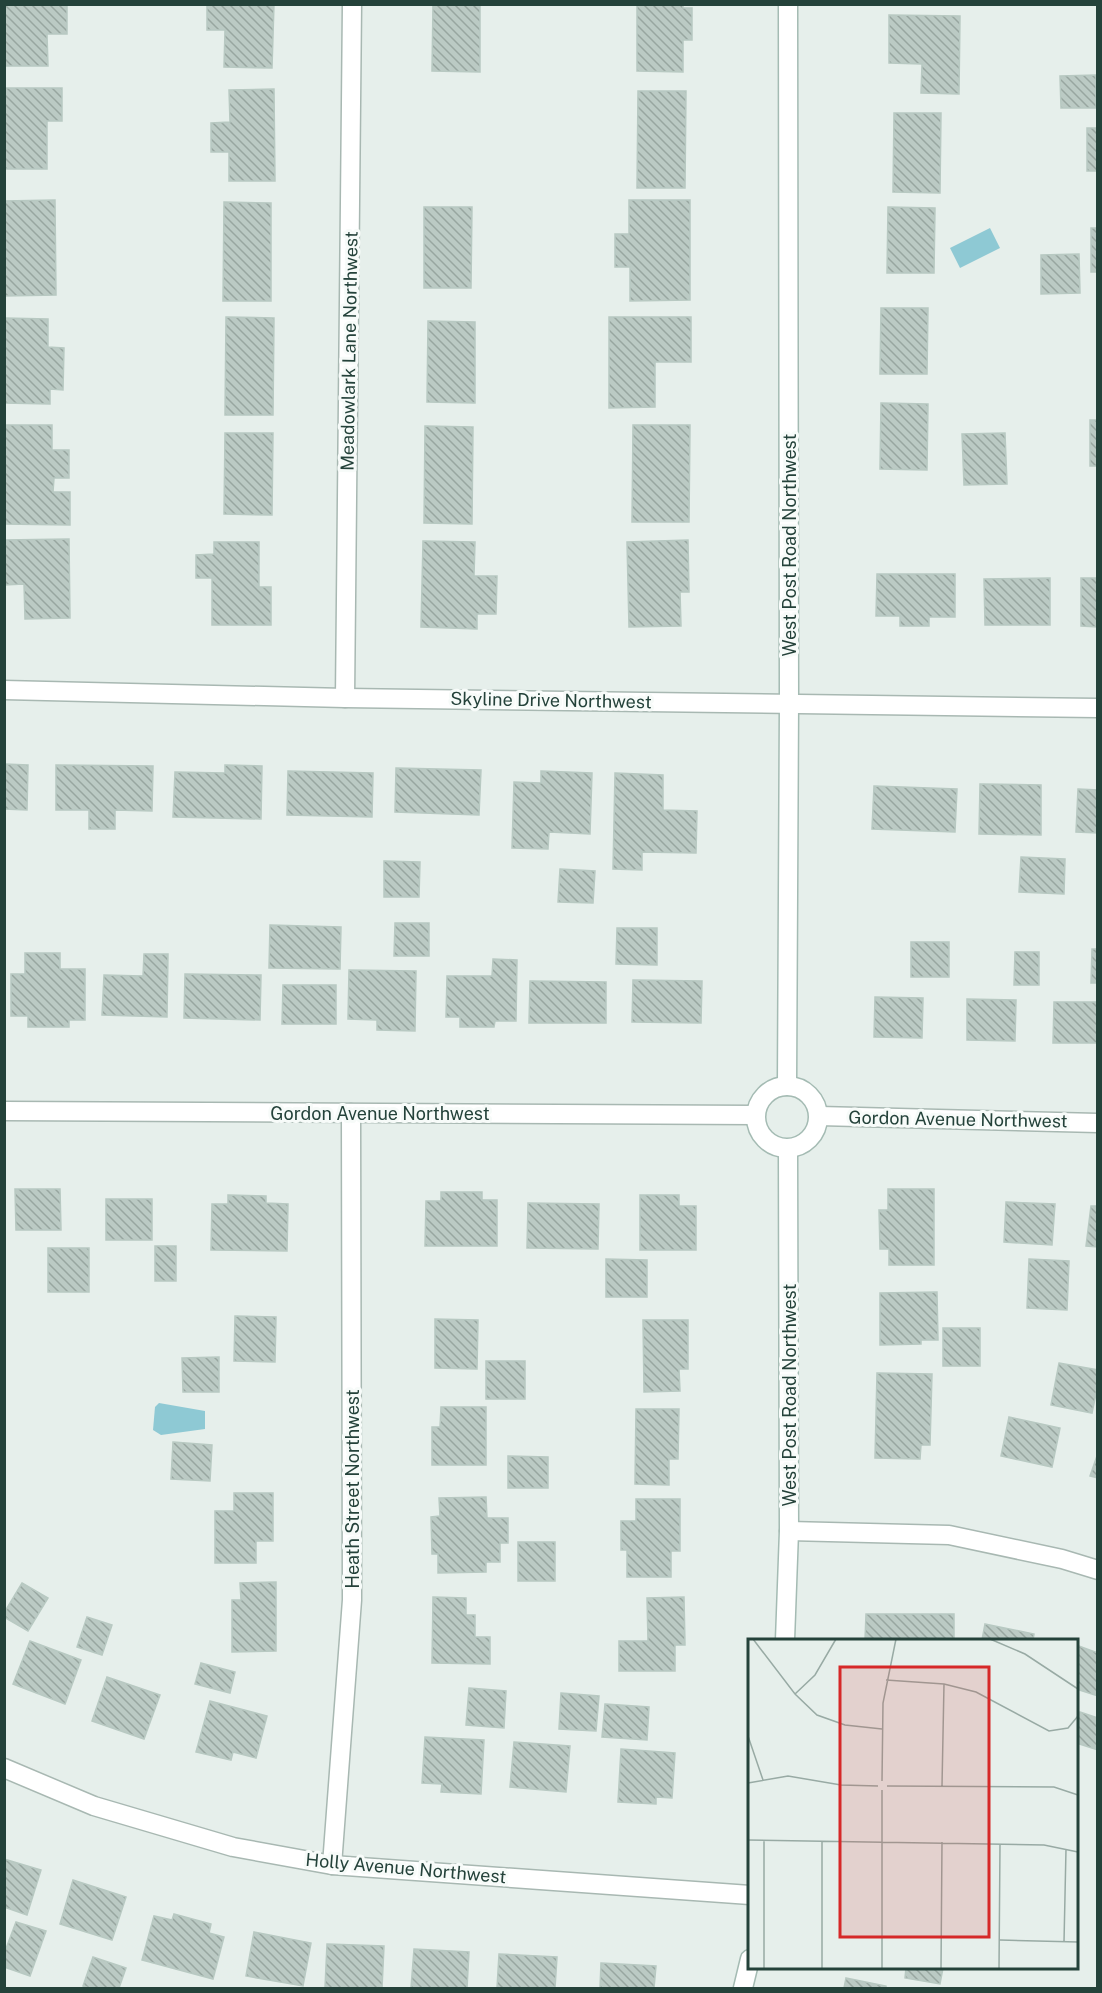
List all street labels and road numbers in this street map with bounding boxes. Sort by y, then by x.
street label: Meadowlark Lane Northwest [336,231,362,471]
street label: West Post Road Northwest [779,434,800,656]
street label: Skyline Drive Northwest [450,688,652,712]
street label: Gordon Avenue Northwest [270,1103,490,1124]
street label: Gordon Avenue Northwest [848,1107,1068,1131]
street label: West Post Road Northwest [779,1284,800,1506]
street label: Heath Street Northwest [342,1389,363,1589]
street label: Holly Avenue Northwest [305,1849,507,1887]

